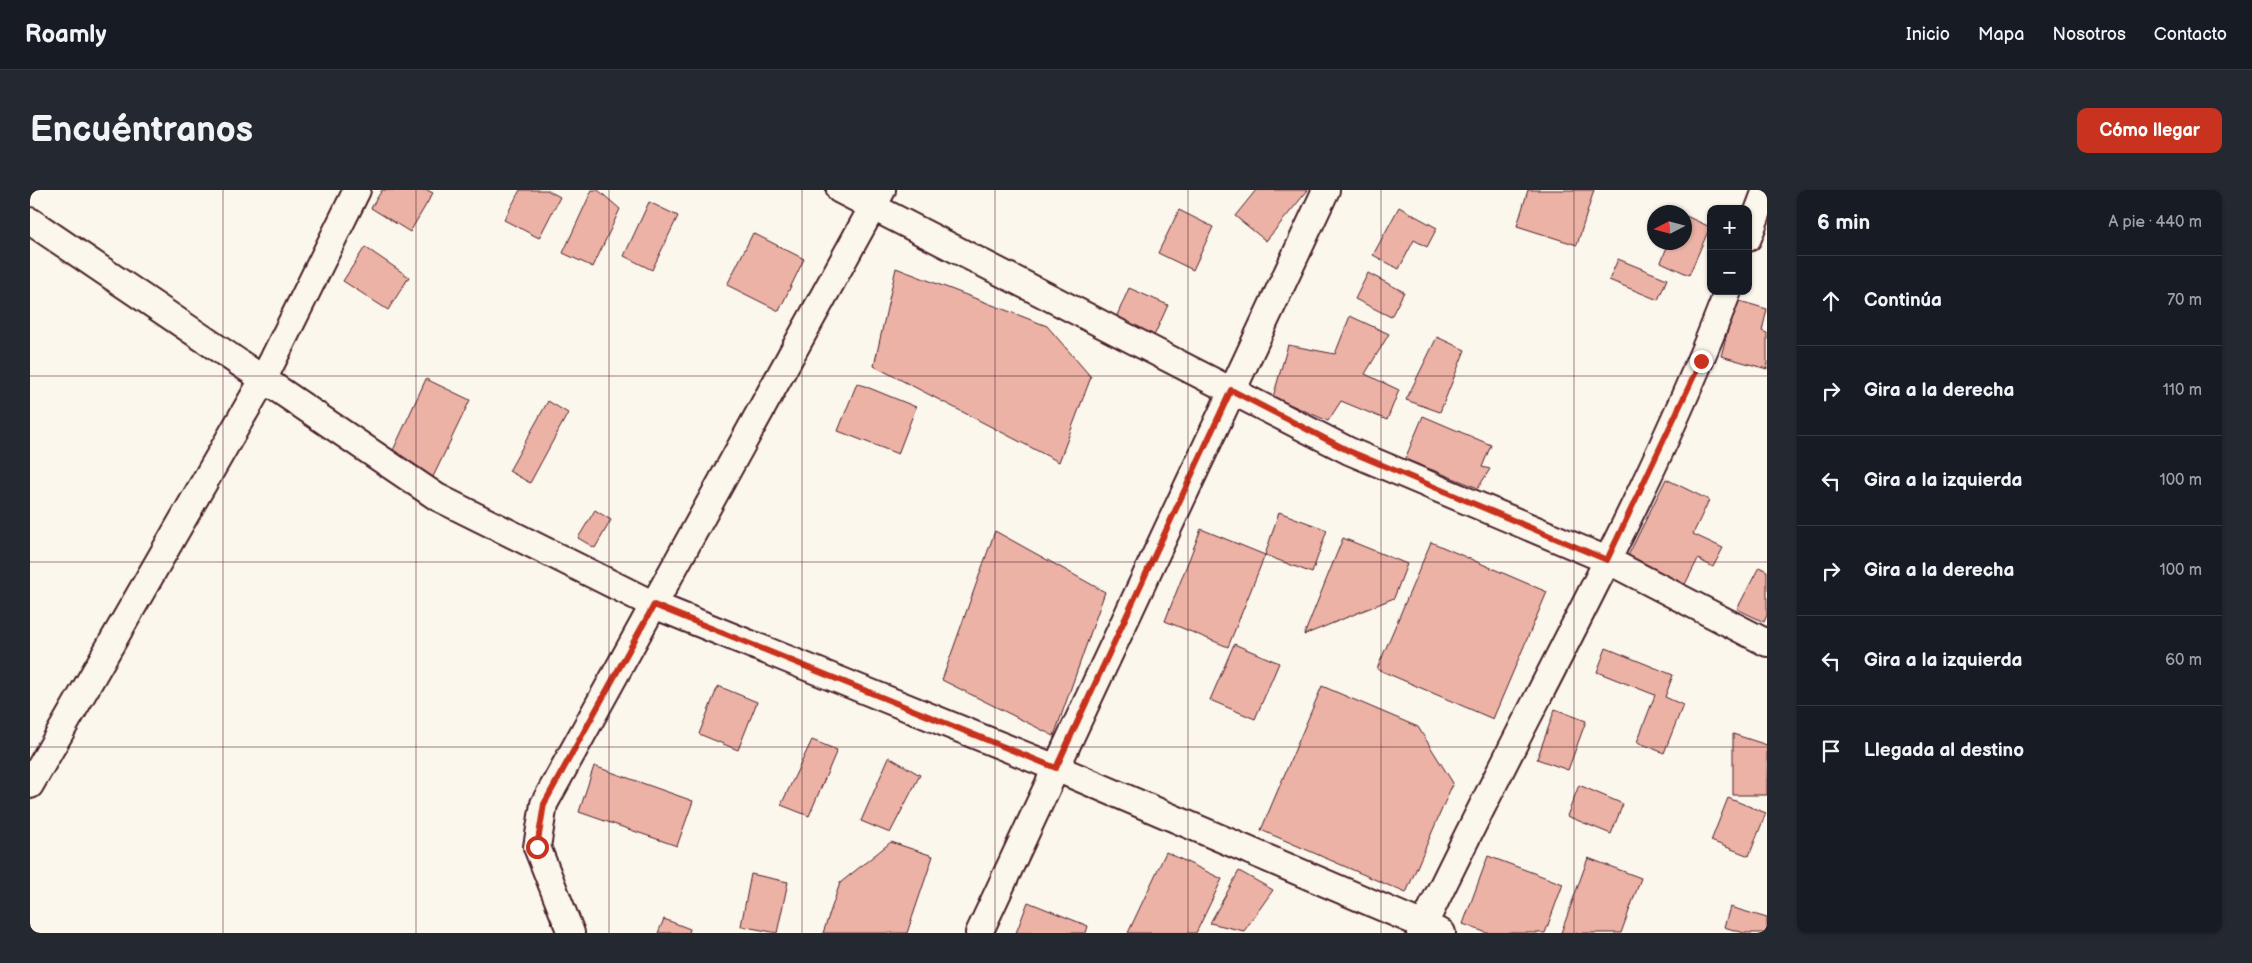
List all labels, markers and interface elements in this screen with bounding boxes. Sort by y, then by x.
text: Roamly [25,20,106,49]
text: Inicio [1906,24,1950,45]
text: Mapa [1978,24,2024,45]
text: Nosotros [2052,24,2126,45]
text: Contacto [2154,24,2227,45]
button: Cómo llegar [2077,108,2222,153]
text: Encuéntranos [30,109,253,152]
north arrow [1647,205,1692,250]
map controls [1707,205,1752,295]
button: + [1707,205,1752,250]
text: 6 min [1817,210,1870,235]
text: A pie · 440 m [2108,213,2202,232]
button: − [1707,250,1752,295]
icon: ahead [1817,287,1845,315]
text: Continúa [1864,289,1942,312]
text: 70 m [2167,291,2202,310]
route end [1690,350,1713,373]
icon: right [1817,377,1845,405]
text: Gira a la derecha [1864,379,2014,402]
text: 110 m [2163,381,2202,400]
icon: left [1817,467,1845,495]
text: Gira a la izquierda [1864,469,2022,492]
text: 100 m [2159,471,2202,490]
icon: right [1817,557,1845,585]
text: Gira a la derecha [1864,559,2014,582]
text: 100 m [2159,561,2202,580]
icon: left [1817,647,1845,675]
text: Gira a la izquierda [1864,649,2022,672]
text: 60 m [2165,651,2202,670]
icon: arrive [1817,737,1845,765]
text: Llegada al destino [1864,739,2024,762]
route start [526,836,549,859]

